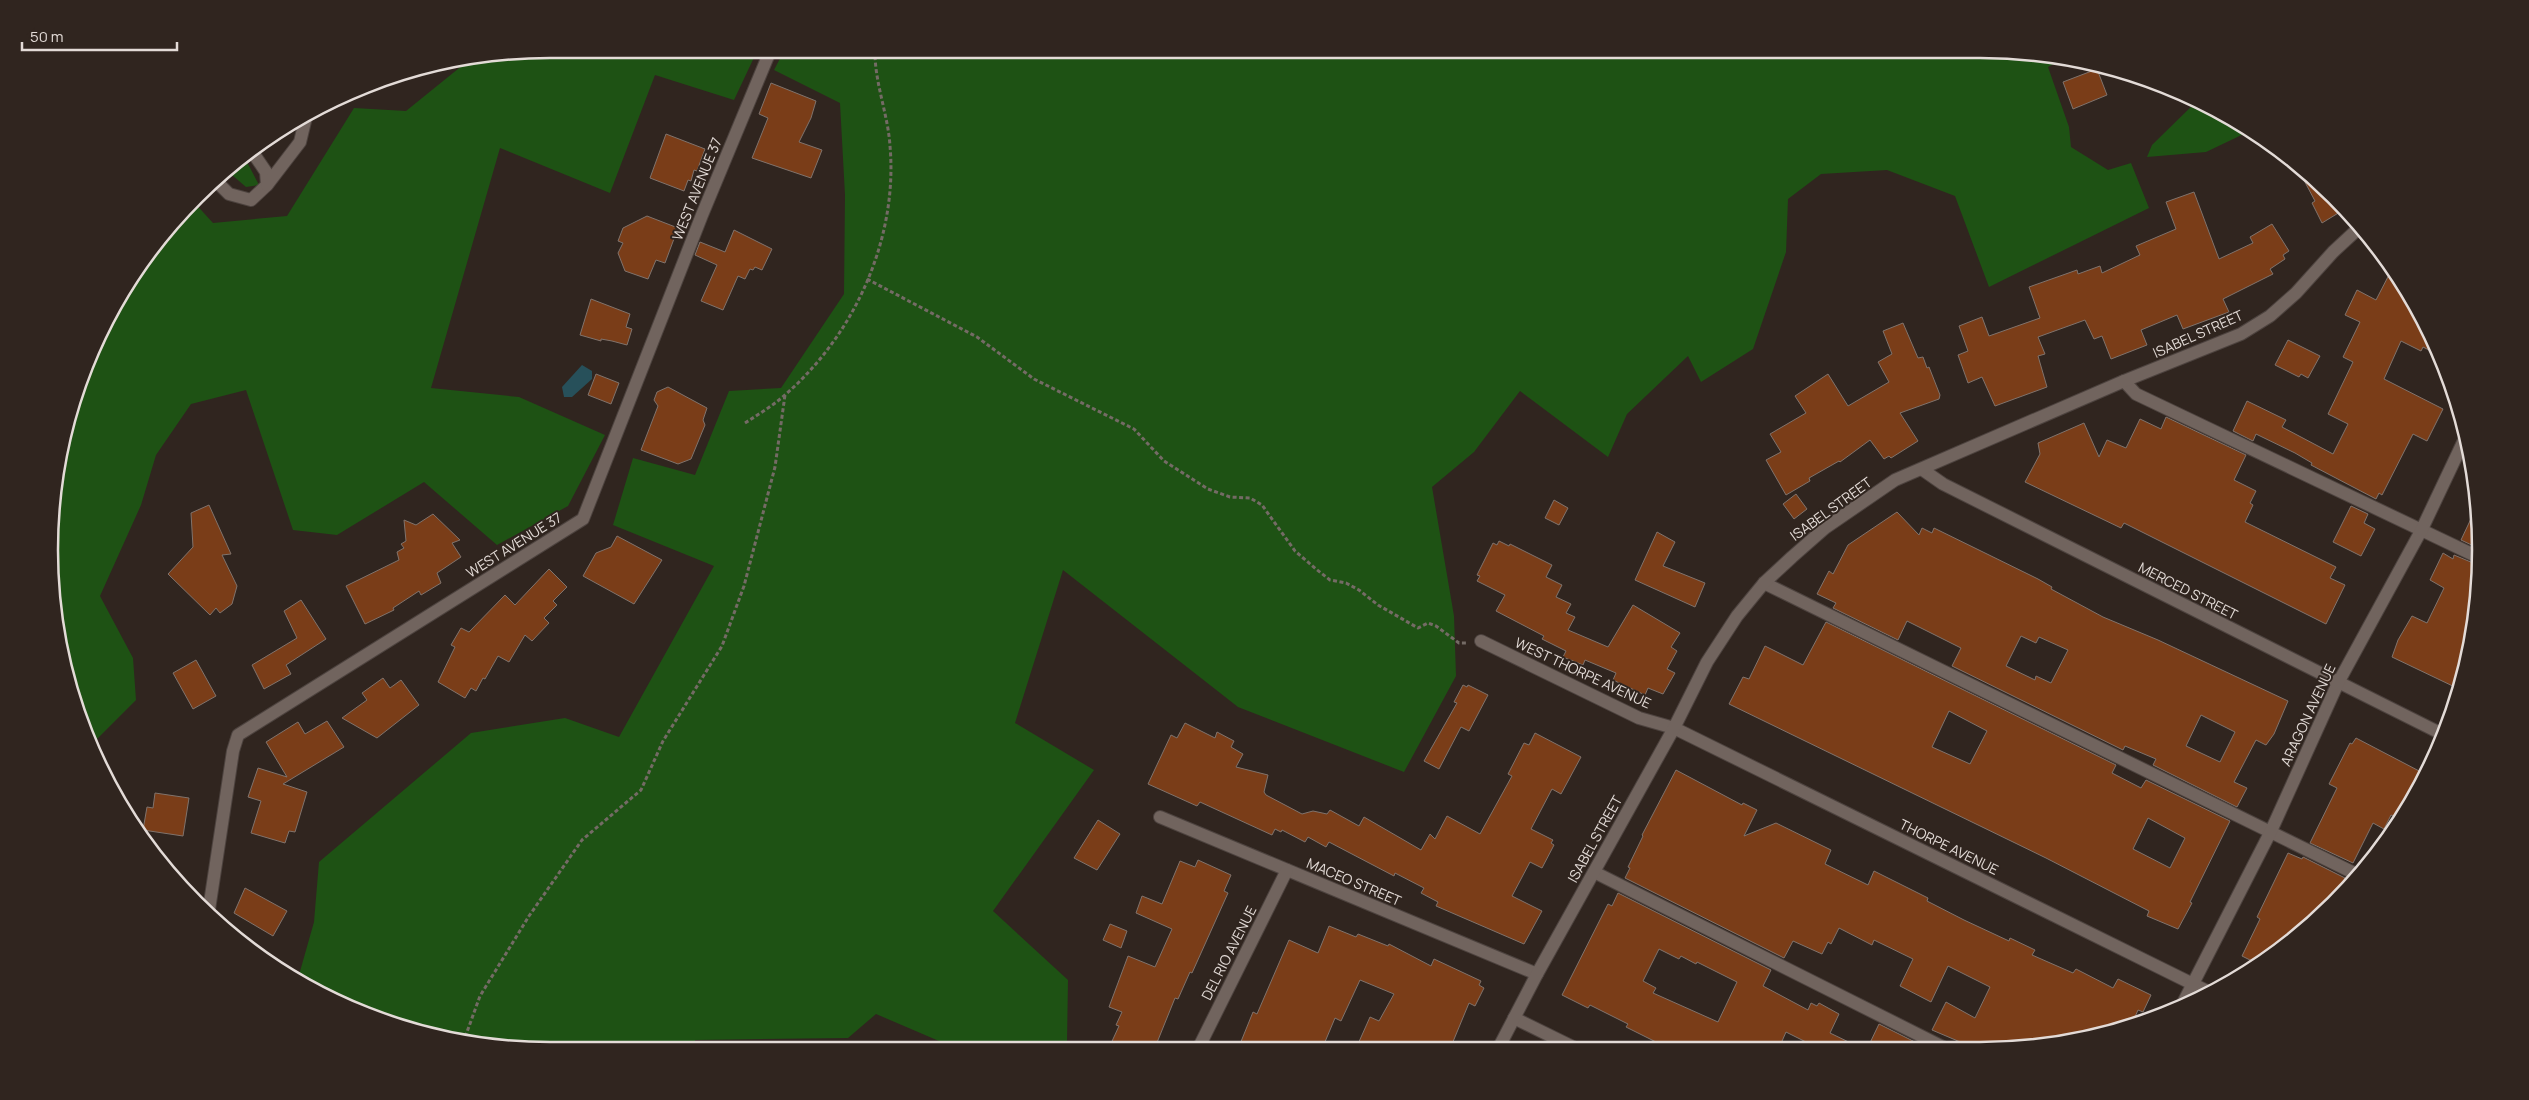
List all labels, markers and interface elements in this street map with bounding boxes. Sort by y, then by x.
scale bar [22,20,178,52]
text: 50 m [30,26,64,47]
street label: WEST AVENUE 37 [667,135,726,243]
street label: ISABEL STREET [2150,305,2246,362]
street label: ISABEL STREET [1786,472,1876,545]
street label: WEST AVENUE 37 [462,508,565,582]
street label: MERCED STREET [2135,557,2242,624]
street label: WEST THORPE AVENUE [1512,633,1654,712]
street label: ARAGON AVENUE [2276,661,2339,769]
street label: ISABEL STREET [1563,791,1627,886]
street label: THORPE AVENUE [1897,814,2002,879]
street label: MACEO STREET [1304,853,1405,910]
street label: DEL RIO AVENUE [1197,902,1260,1003]

